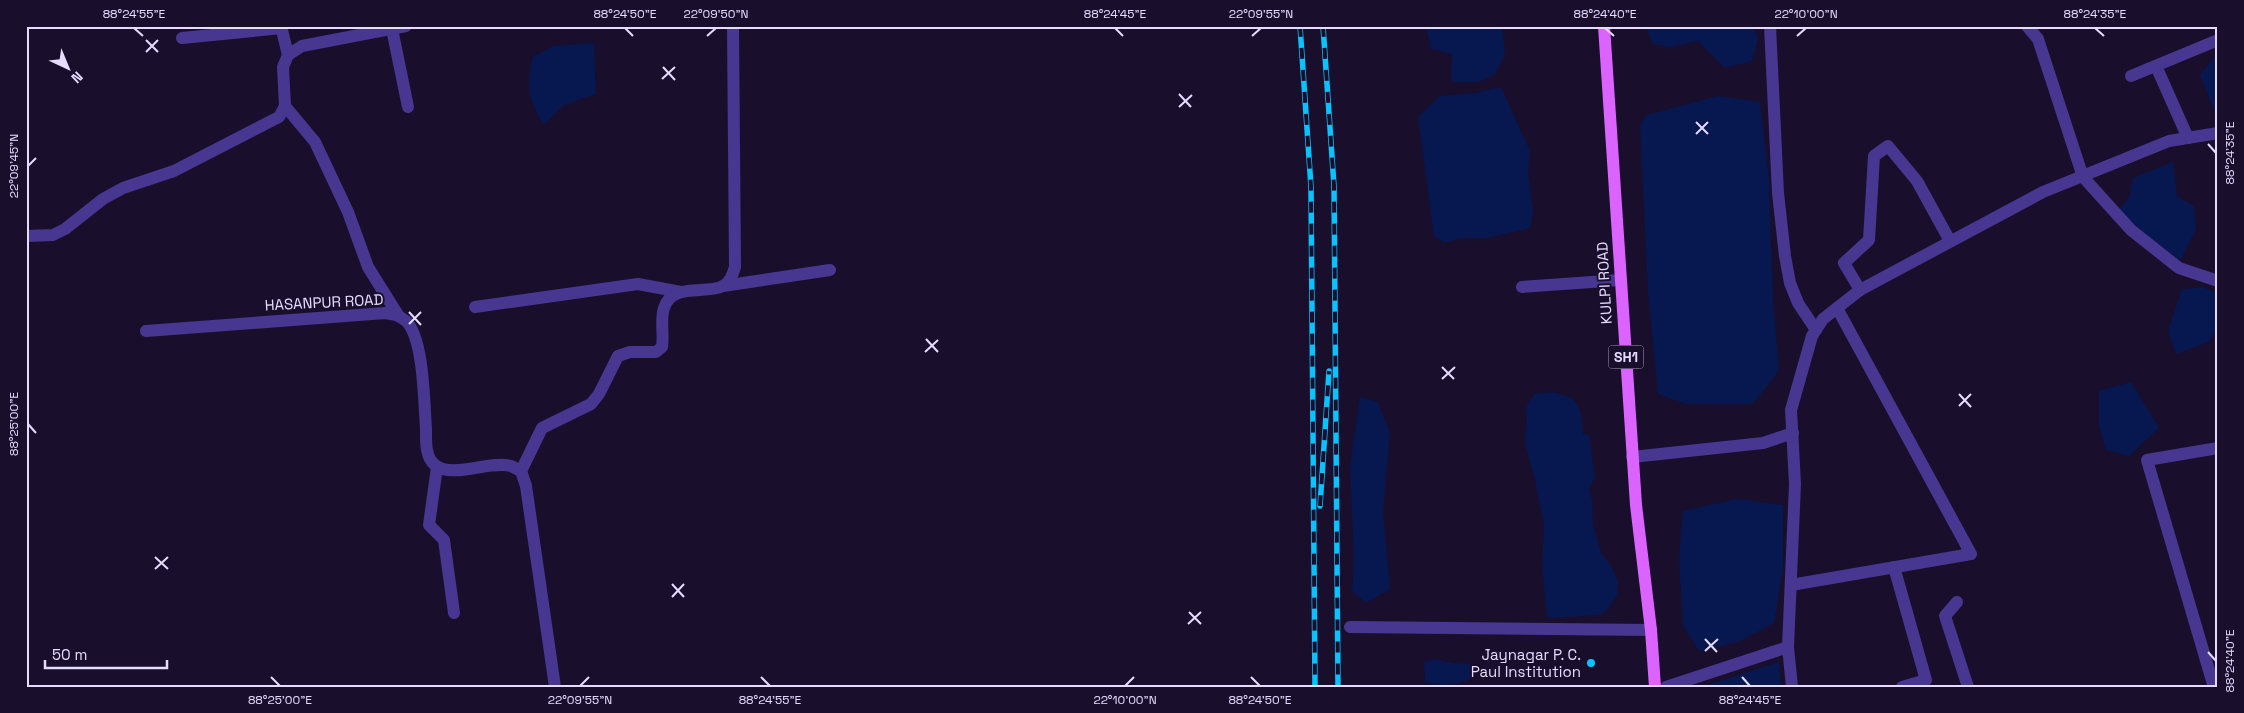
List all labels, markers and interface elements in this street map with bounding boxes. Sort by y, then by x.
text: 88°24'55"E [103,6,166,22]
text: 88°24'50"E [593,6,657,22]
text: 22°09'50"N [683,6,749,22]
text: 88°24'45"E [1084,6,1147,22]
text: 22°09'55"N [1229,6,1293,22]
text: 88°24'40"E [1573,6,1637,22]
text: 22°10'00"N [1774,6,1838,22]
text: 88°24'35"E [2064,6,2127,22]
north arrow [42,42,92,92]
text: N [67,68,87,87]
text: 88°24'35"E [2222,121,2238,184]
text: 22°09'45"N [6,134,22,198]
street label: KULPI ROAD [1592,241,1616,325]
street label: HASANPUR ROAD [264,289,384,315]
road number: SH1 [1608,346,1644,368]
text: 88°25'00"E [6,392,22,456]
text: 88°24'40"E [2222,629,2238,693]
scale bar [45,638,168,670]
text: 50 m [52,645,87,664]
place label: Jaynagar P. C. Paul Institution [1471,645,1581,681]
marker: Jaynagar P. C. Paul Institution [1585,657,1597,669]
text: 88°25'00"E [248,692,312,708]
text: 22°09'55"N [548,692,612,708]
text: 88°24'55"E [739,692,802,708]
text: 22°10'00"N [1093,692,1157,708]
text: 88°24'50"E [1228,692,1292,708]
text: 88°24'45"E [1719,692,1782,708]

